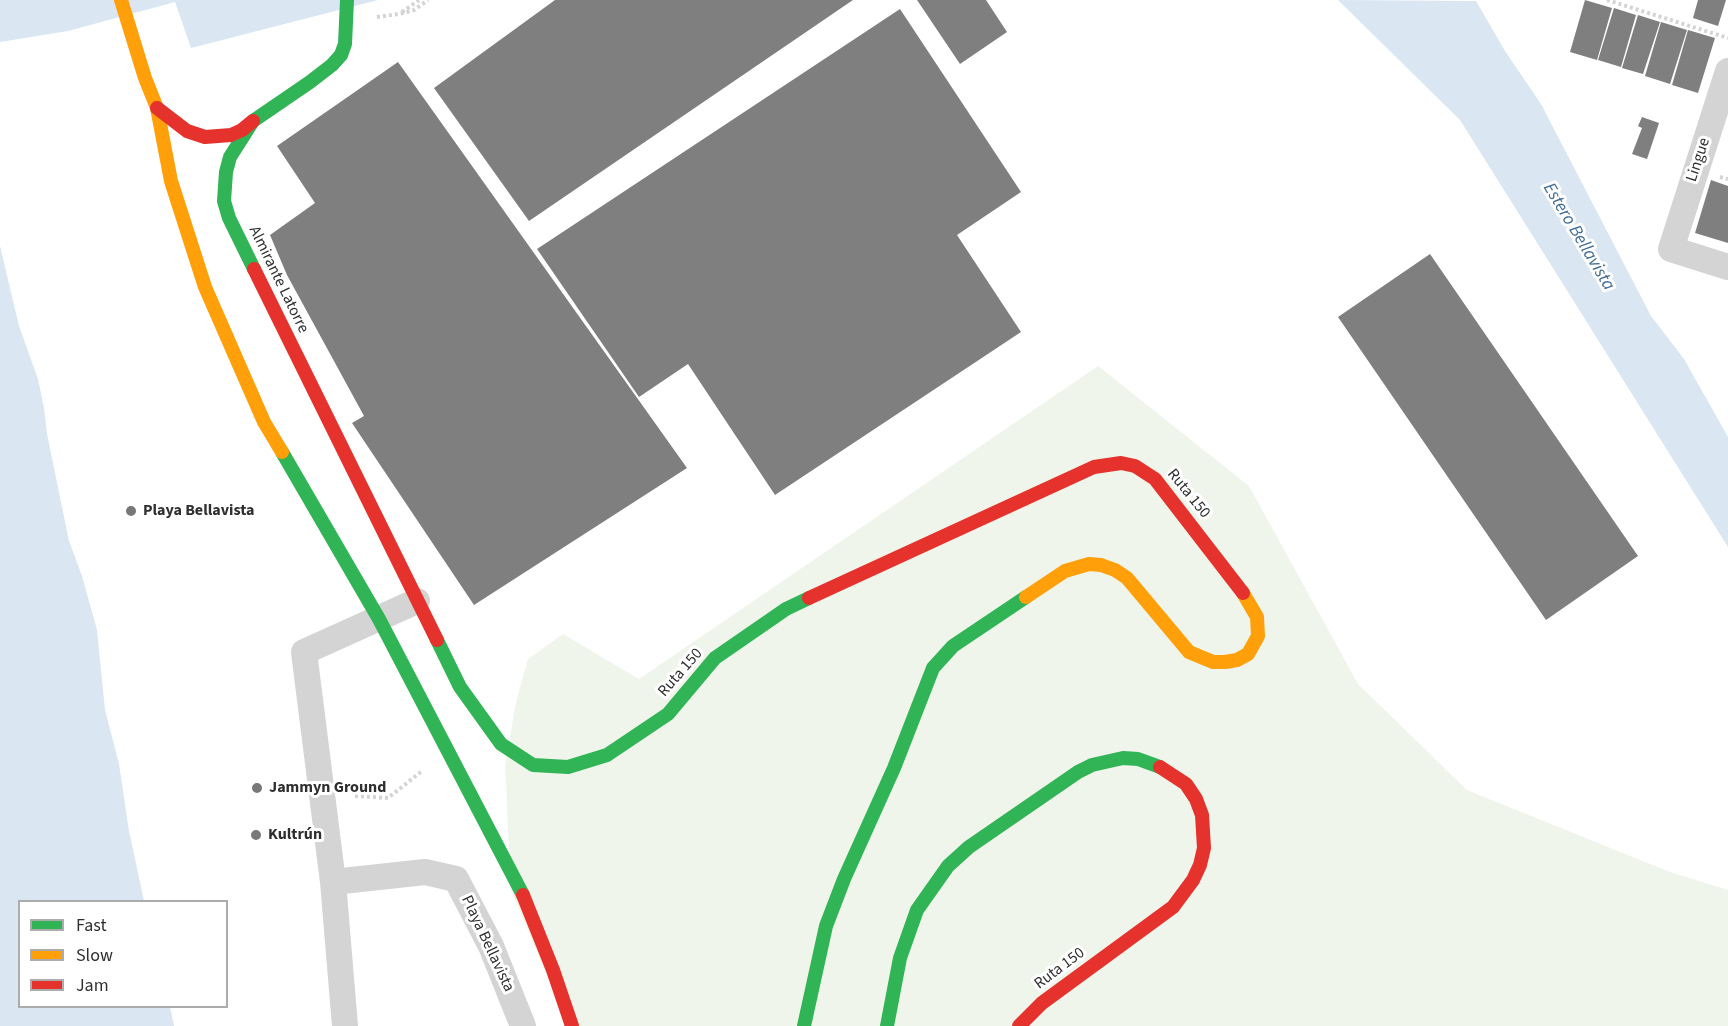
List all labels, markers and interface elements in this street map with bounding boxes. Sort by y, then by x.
street label: Lingue [1683,136,1715,184]
water label: Estero Bellavista [1537,179,1619,295]
street label: Almirante Latorre [244,223,312,337]
street label: Ruta 150 [1162,465,1214,523]
place label: Playa Bellavista [143,501,255,521]
marker: Playa Bellavista [124,504,138,518]
street label: Ruta 150 [655,645,707,701]
place label: Jammyn Ground [269,778,386,798]
marker: Jammyn Ground [250,781,264,795]
place label: Kultrún [268,825,322,845]
marker: Kultrún [249,828,263,842]
street label: Playa Bellavista [456,893,518,995]
legend [18,900,228,1008]
text: Fast [76,913,107,938]
text: Slow [76,943,113,968]
street label: Ruta 150 [1031,944,1089,994]
text: Jam [76,973,109,998]

